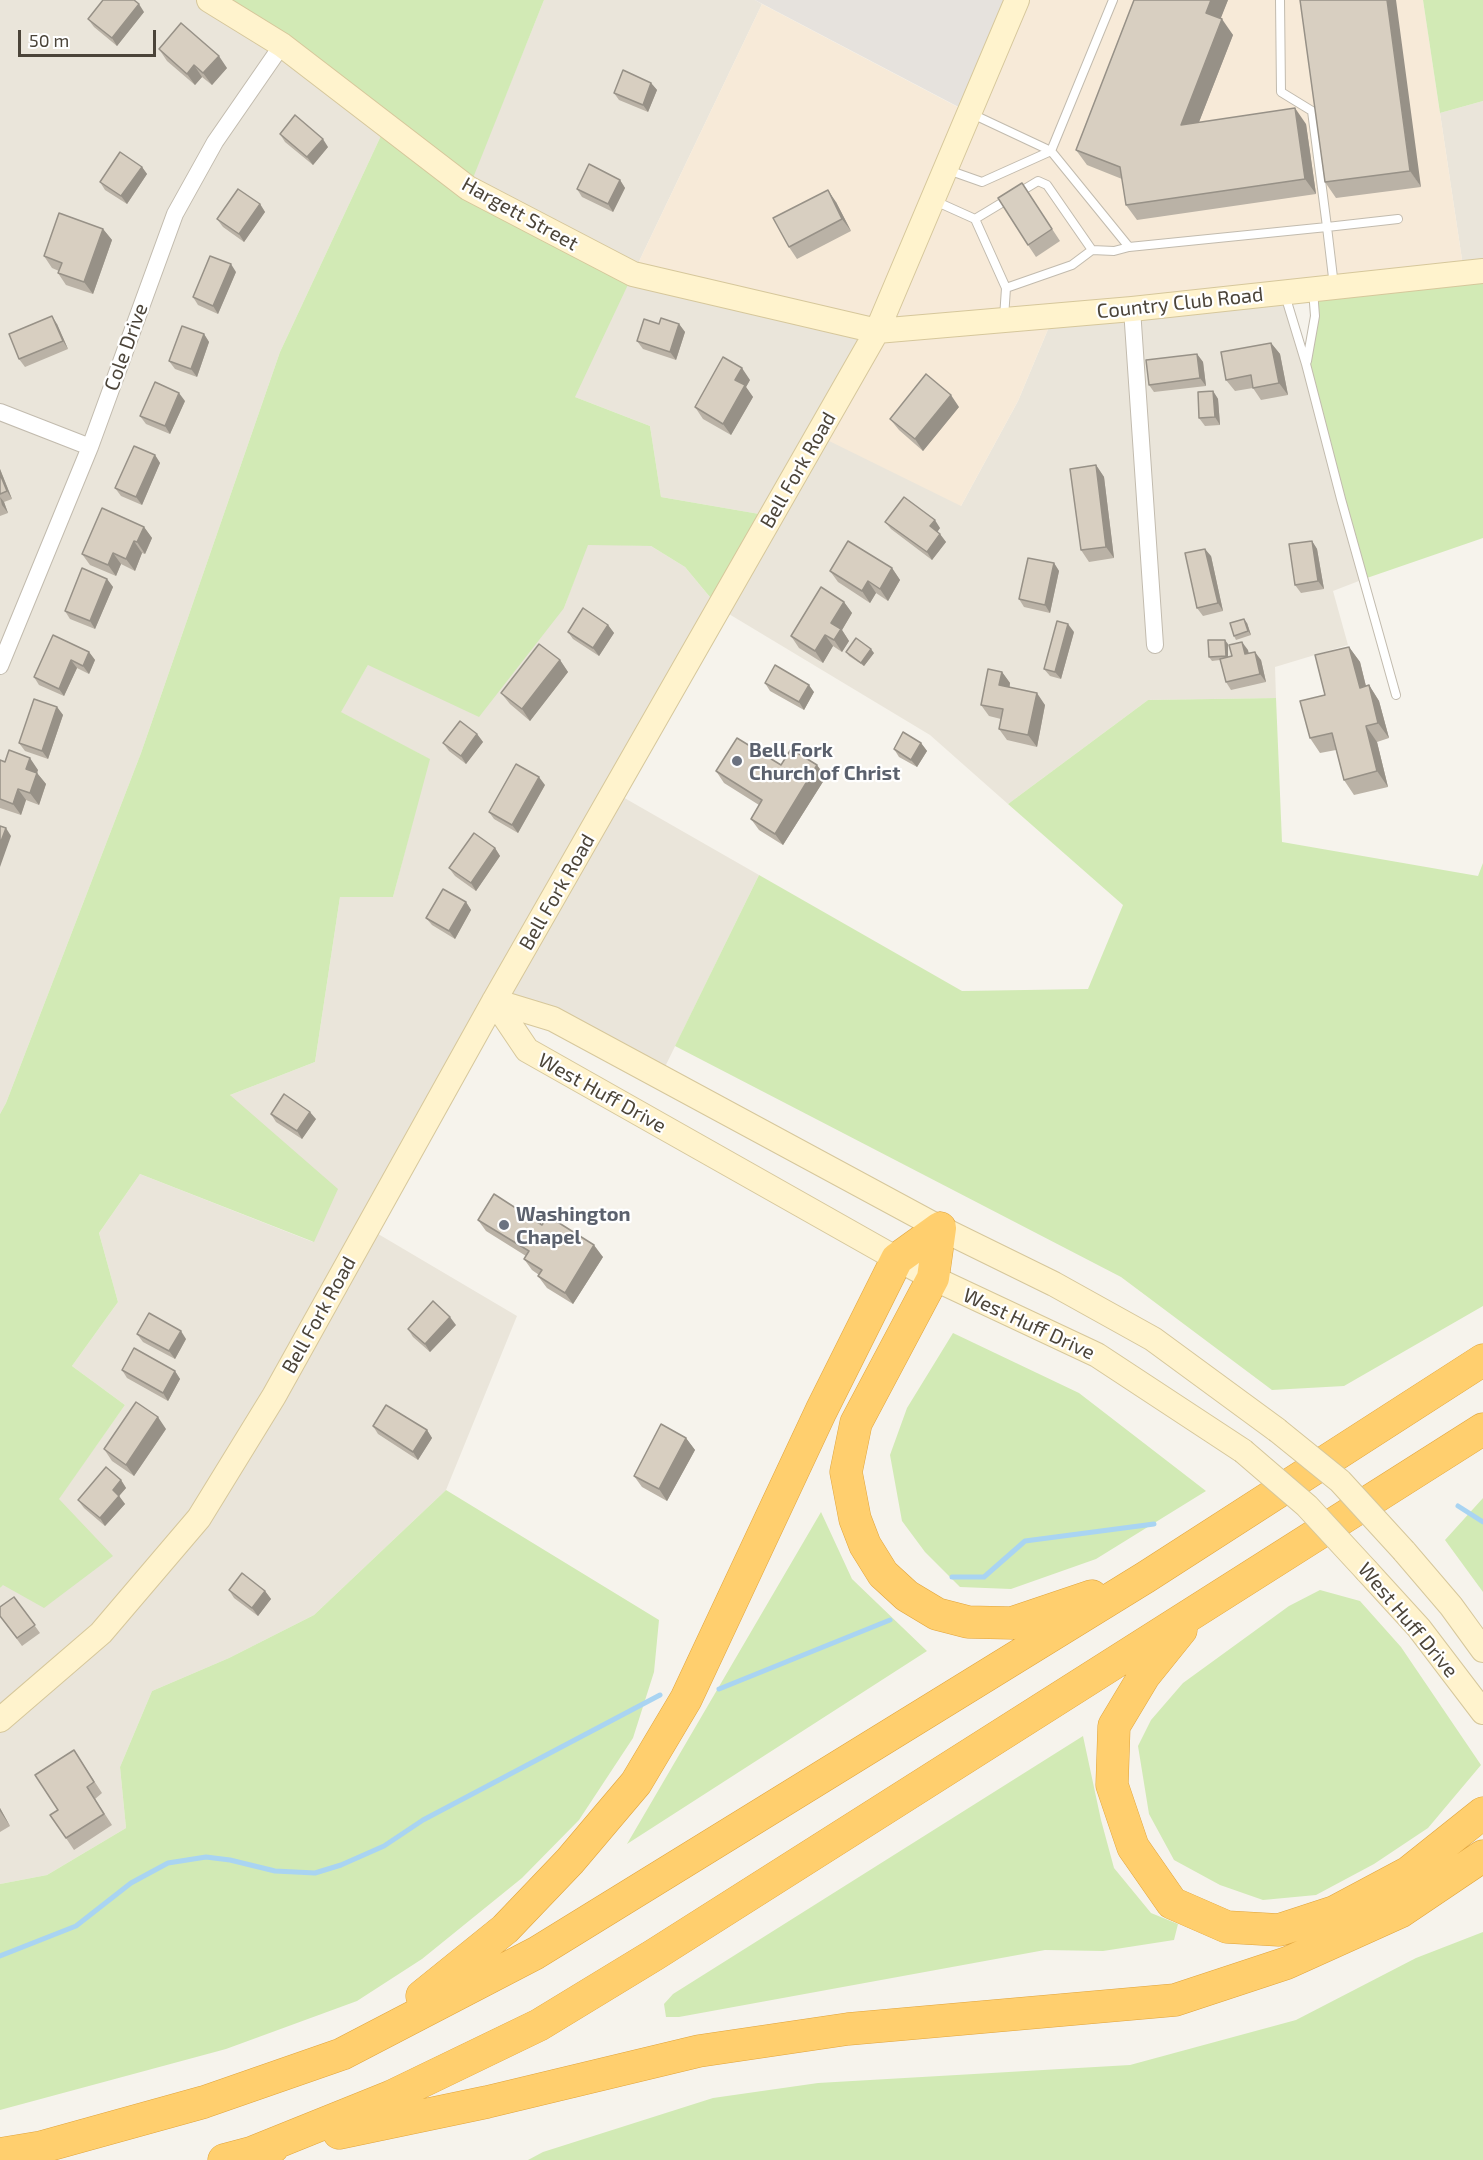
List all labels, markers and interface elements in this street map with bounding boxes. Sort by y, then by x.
scale bar [21,18,159,56]
text: 50 m [29,29,69,51]
street label: Hargett Street [458,172,582,256]
street label: Country Club Road [1096,282,1264,324]
street label: Cole Drive [99,300,153,394]
street label: Bell Fork Road [755,408,841,532]
place label: Bell Fork Church of Christ [749,738,900,785]
marker: Bell Fork Church of Christ [730,754,744,768]
street label: Bell Fork Road [514,830,600,954]
street label: West Huff Drive [534,1048,670,1138]
place label: Washington Chapel [516,1202,630,1249]
marker: Washington Chapel [497,1218,511,1232]
street label: Bell Fork Road [277,1252,361,1378]
street label: West Huff Drive [959,1283,1099,1365]
street label: West Huff Drive [1353,1558,1463,1682]

